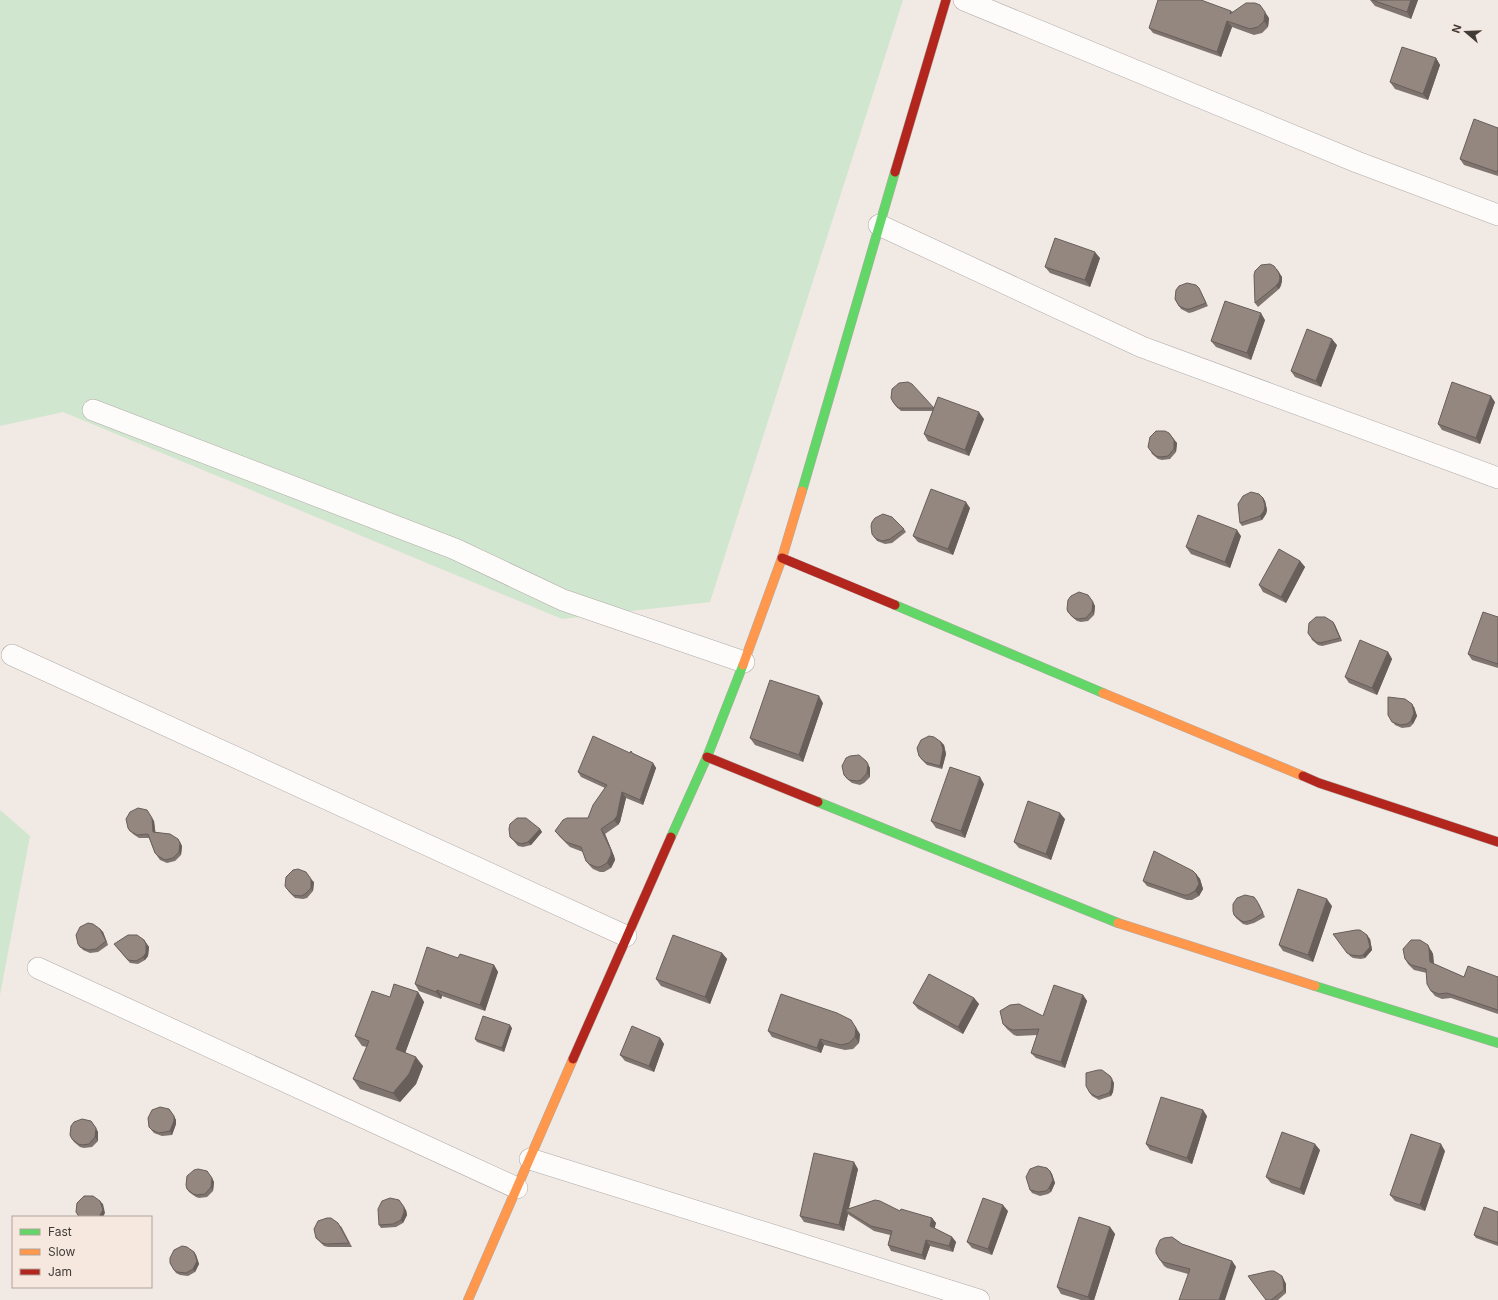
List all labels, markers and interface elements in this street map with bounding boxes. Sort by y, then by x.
north arrow [1446,12,1486,52]
text: N [1449,22,1465,35]
legend [12,1216,152,1288]
text: Fast [48,1224,72,1239]
text: Slow [48,1244,76,1259]
text: Jam [48,1264,72,1279]

